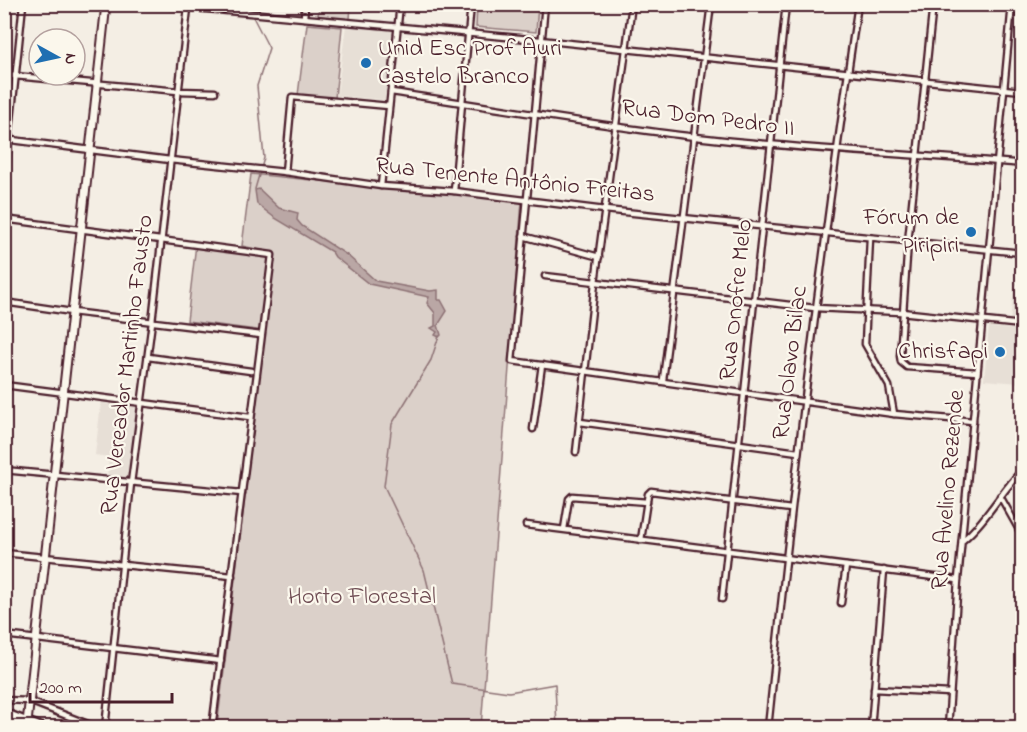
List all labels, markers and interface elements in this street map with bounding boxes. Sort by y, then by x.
north arrow [27,27,87,87]
place label: Unid Esc Prof Auri Castelo Branco [378,32,562,95]
text: N [57,52,83,66]
marker: Unid Esc Prof Auri Castelo Branco [359,56,373,70]
street label: Rua Dom Pedro II [619,91,797,147]
street label: Rua Tenente Antônio Freitas [374,149,656,213]
place label: Fórum de Piripiri [862,201,959,264]
street label: Rua Vereador Martinho Fausto [92,213,164,517]
street label: Rua Onofre Melo [711,217,763,383]
marker: Fórum de Piripiri [964,225,978,239]
street label: Rua Olavo Bilac [764,284,818,442]
place label: Chrisfapi [898,335,988,370]
marker: Chrisfapi [993,345,1007,359]
street label: Rua Avelino Rezende [923,388,975,592]
park label: Horto Florestal [288,580,436,615]
scale bar [30,666,172,704]
text: 200 m [39,676,82,702]

